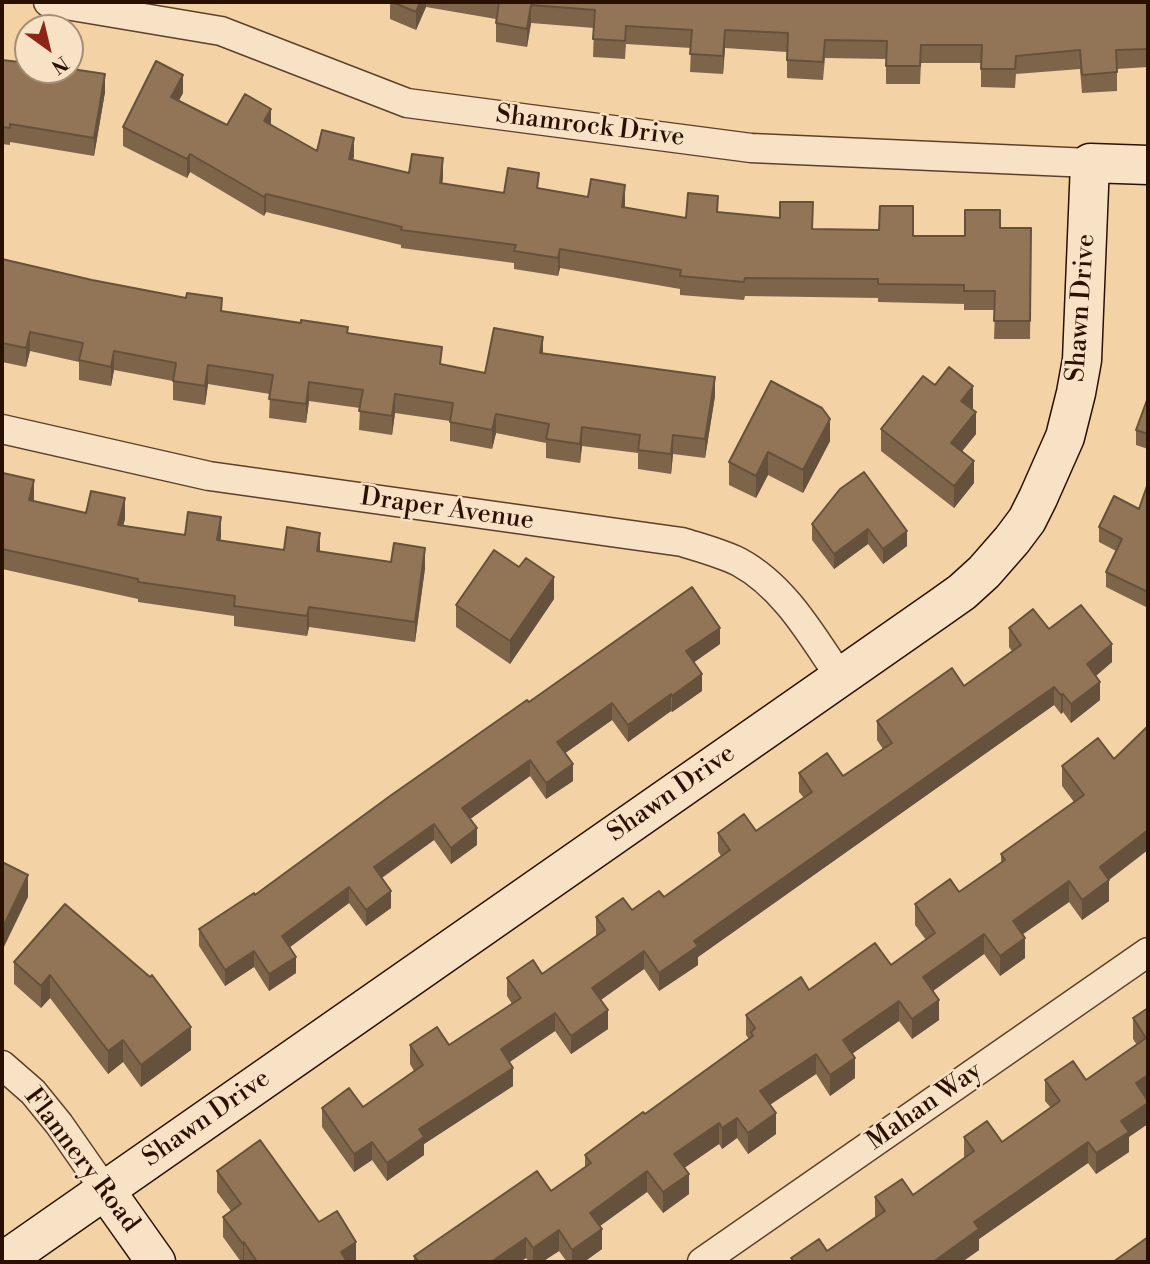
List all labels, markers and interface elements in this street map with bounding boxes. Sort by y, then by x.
north arrow [14,14,84,84]
text: N [47,51,73,79]
street label: Shamrock Drive [494,100,686,154]
street label: Shawn Drive [1061,233,1103,383]
street label: Draper Avenue [358,482,536,538]
street label: Shawn Drive [602,739,742,849]
street label: Mahan Way [862,1056,988,1158]
street label: Shawn Drive [137,1064,277,1174]
street label: Flannery Road [17,1083,145,1239]

